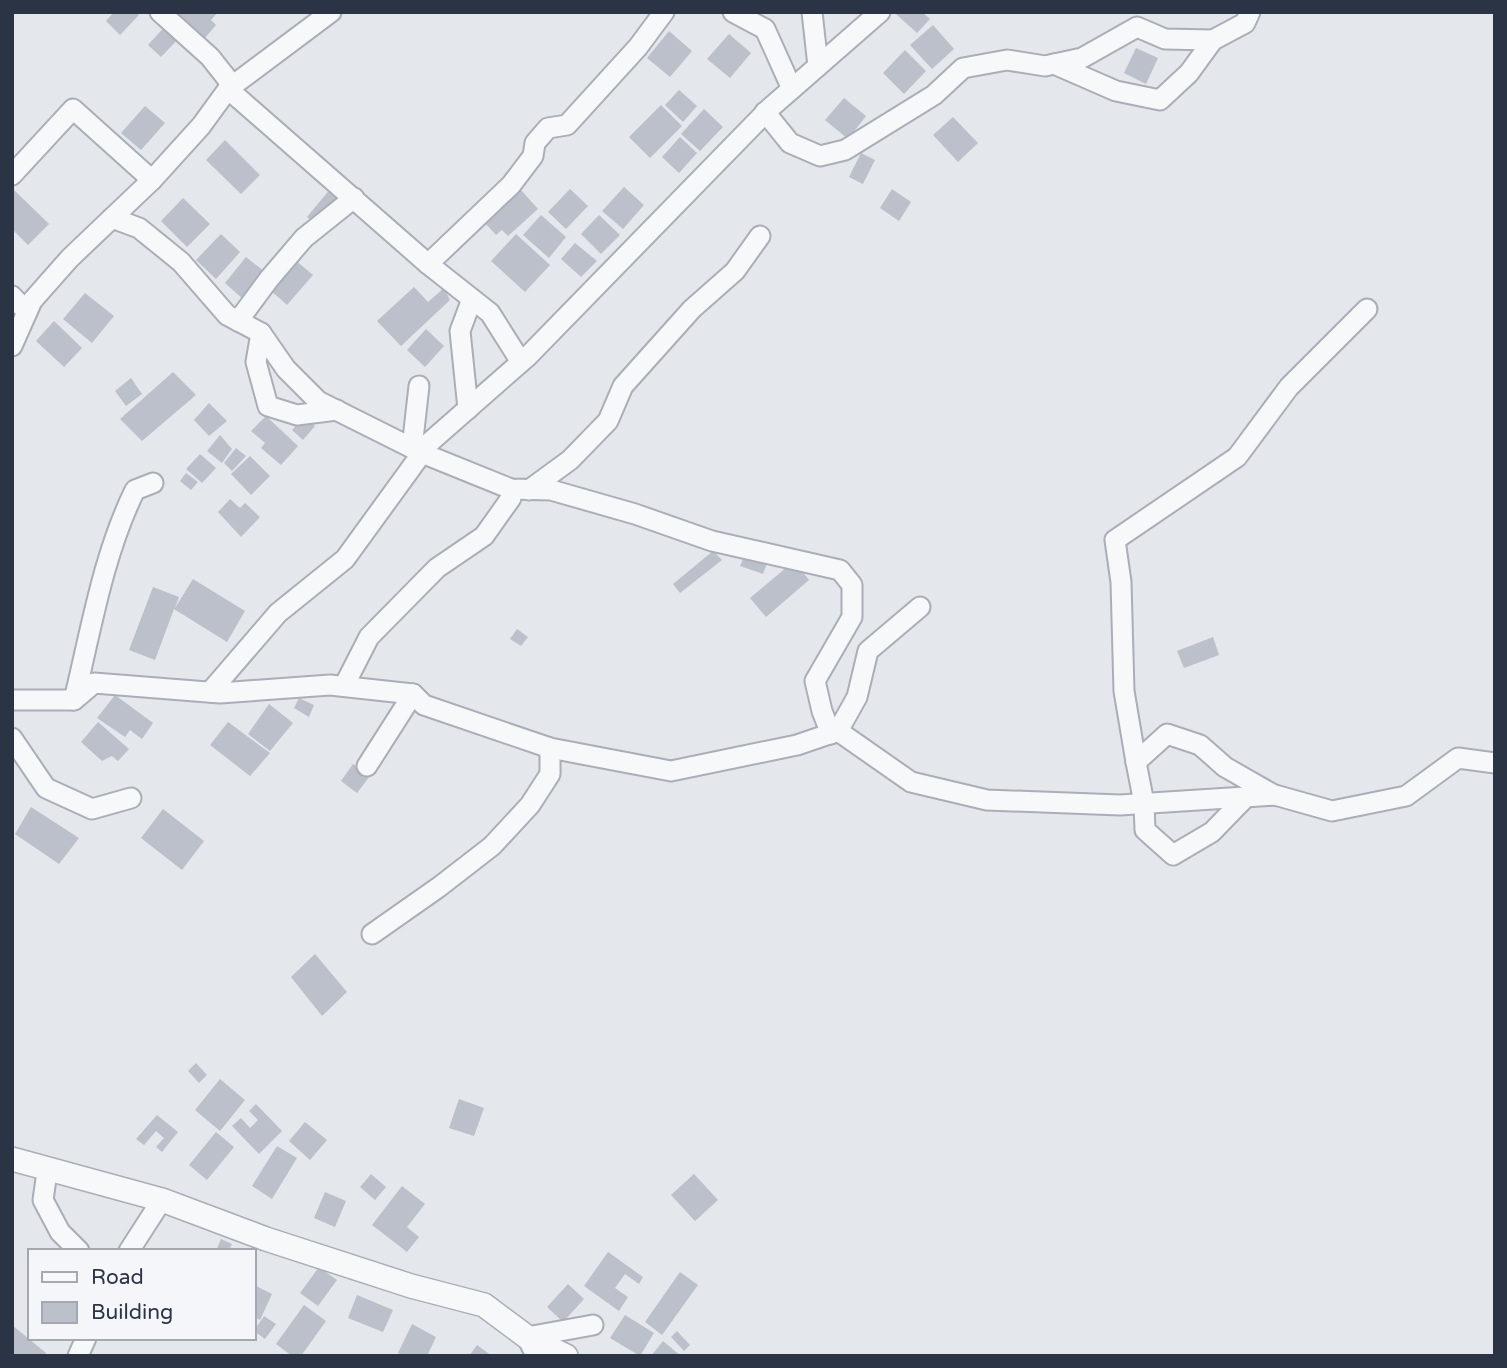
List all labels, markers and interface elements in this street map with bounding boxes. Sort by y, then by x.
legend [28,1249,256,1340]
text: Road [91,1265,144,1290]
text: Building [91,1300,173,1325]

